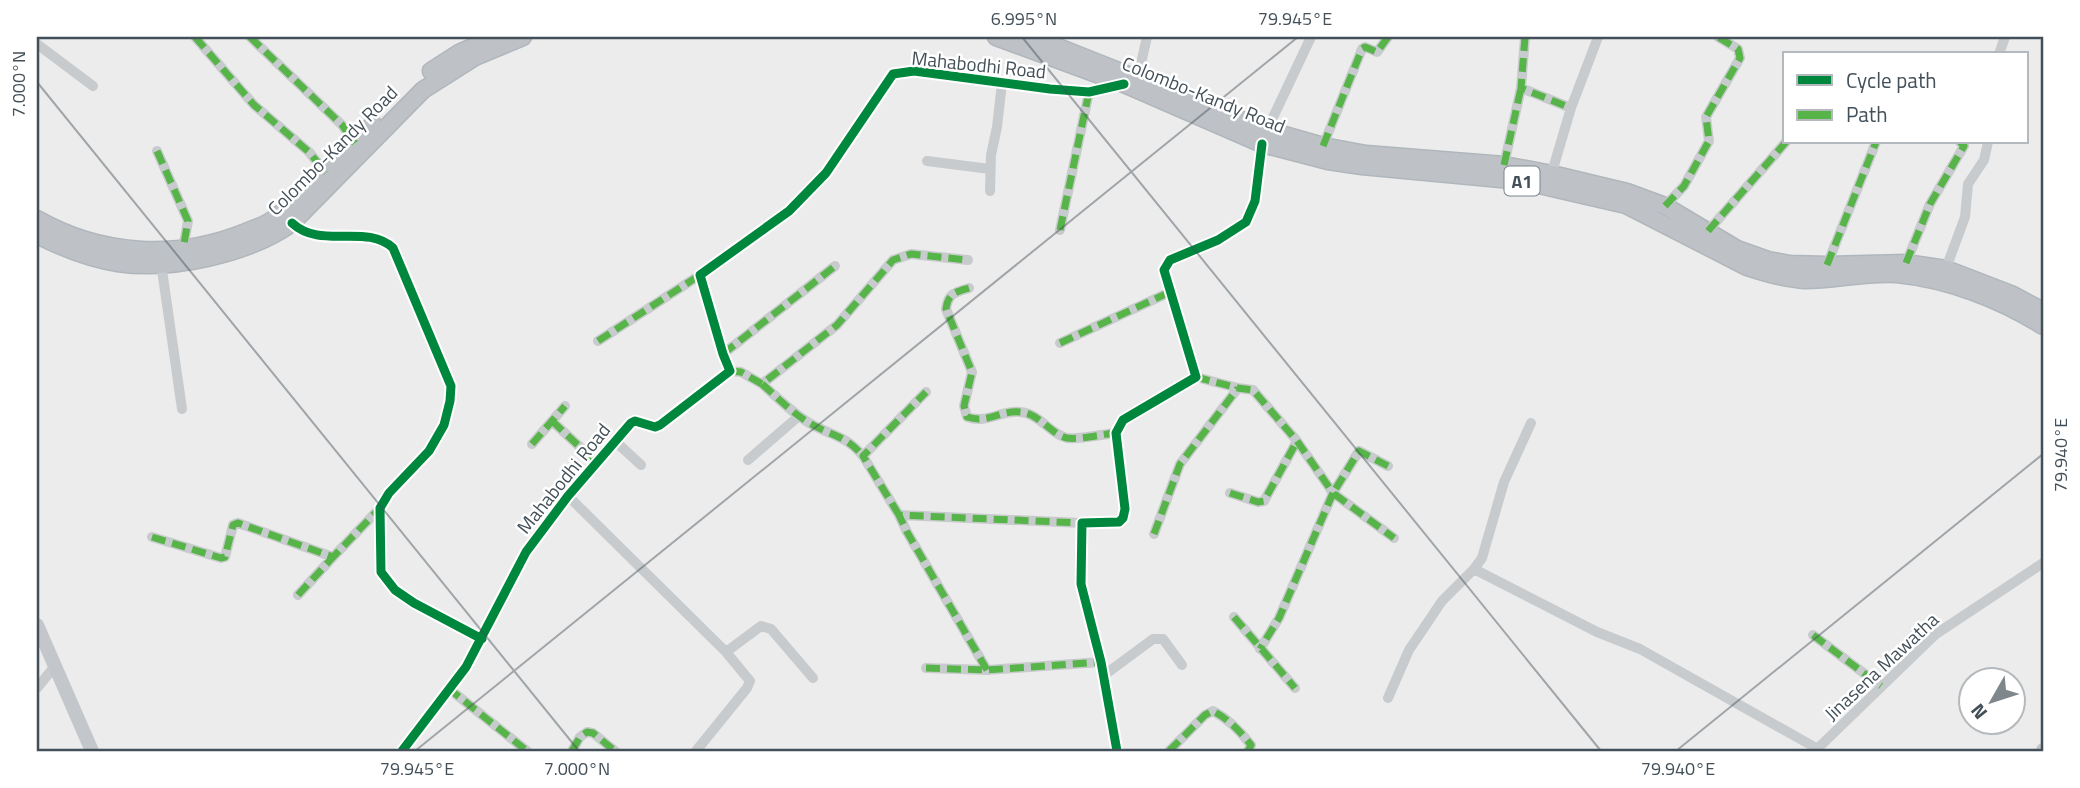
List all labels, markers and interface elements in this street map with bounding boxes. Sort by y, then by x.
text: 6.995°N [991,5,1057,32]
text: 79.945°E [1258,5,1332,32]
street label: Mahabodhi Road [910,43,1048,85]
street label: Colombo-Kandy Road [1118,48,1290,140]
text: 7.000°N [5,51,32,117]
legend [1783,52,2028,144]
text: Cycle path [1846,64,1937,96]
street label: Colombo-Kandy Road [260,78,404,222]
text: Path [1846,98,1888,130]
road number: A1 [1504,166,1540,196]
street label: Mahabodhi Road [509,416,617,540]
text: 79.940°E [2047,418,2074,492]
street label: Jinasena Mawatha [1817,605,1945,727]
north arrow [1958,666,2028,736]
text: N [1963,698,1994,726]
text: 79.945°E [380,755,454,782]
text: 7.000°N [544,755,610,782]
text: 79.940°E [1641,755,1715,782]

